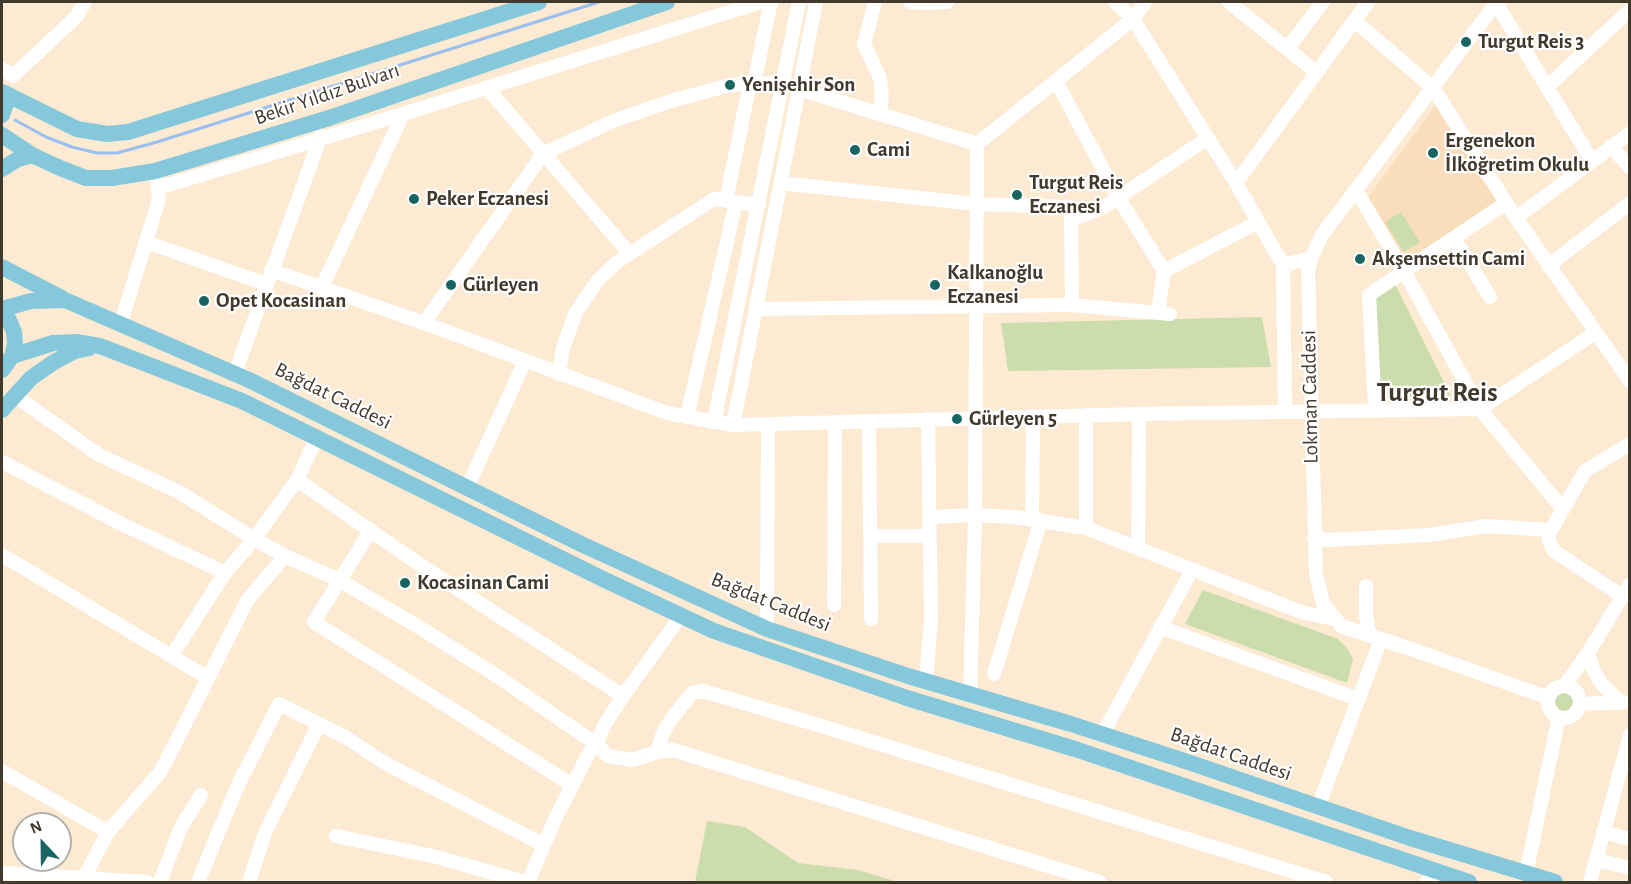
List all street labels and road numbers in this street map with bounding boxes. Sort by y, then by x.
street label: Bekir Yıldız Bulvarı [251,57,403,131]
street label: Lokman Caddesi [1296,330,1324,464]
street label: Bağdat Caddesi [270,357,396,435]
street label: Bağdat Caddesi [707,567,835,637]
street label: Bağdat Caddesi [1167,721,1295,787]

